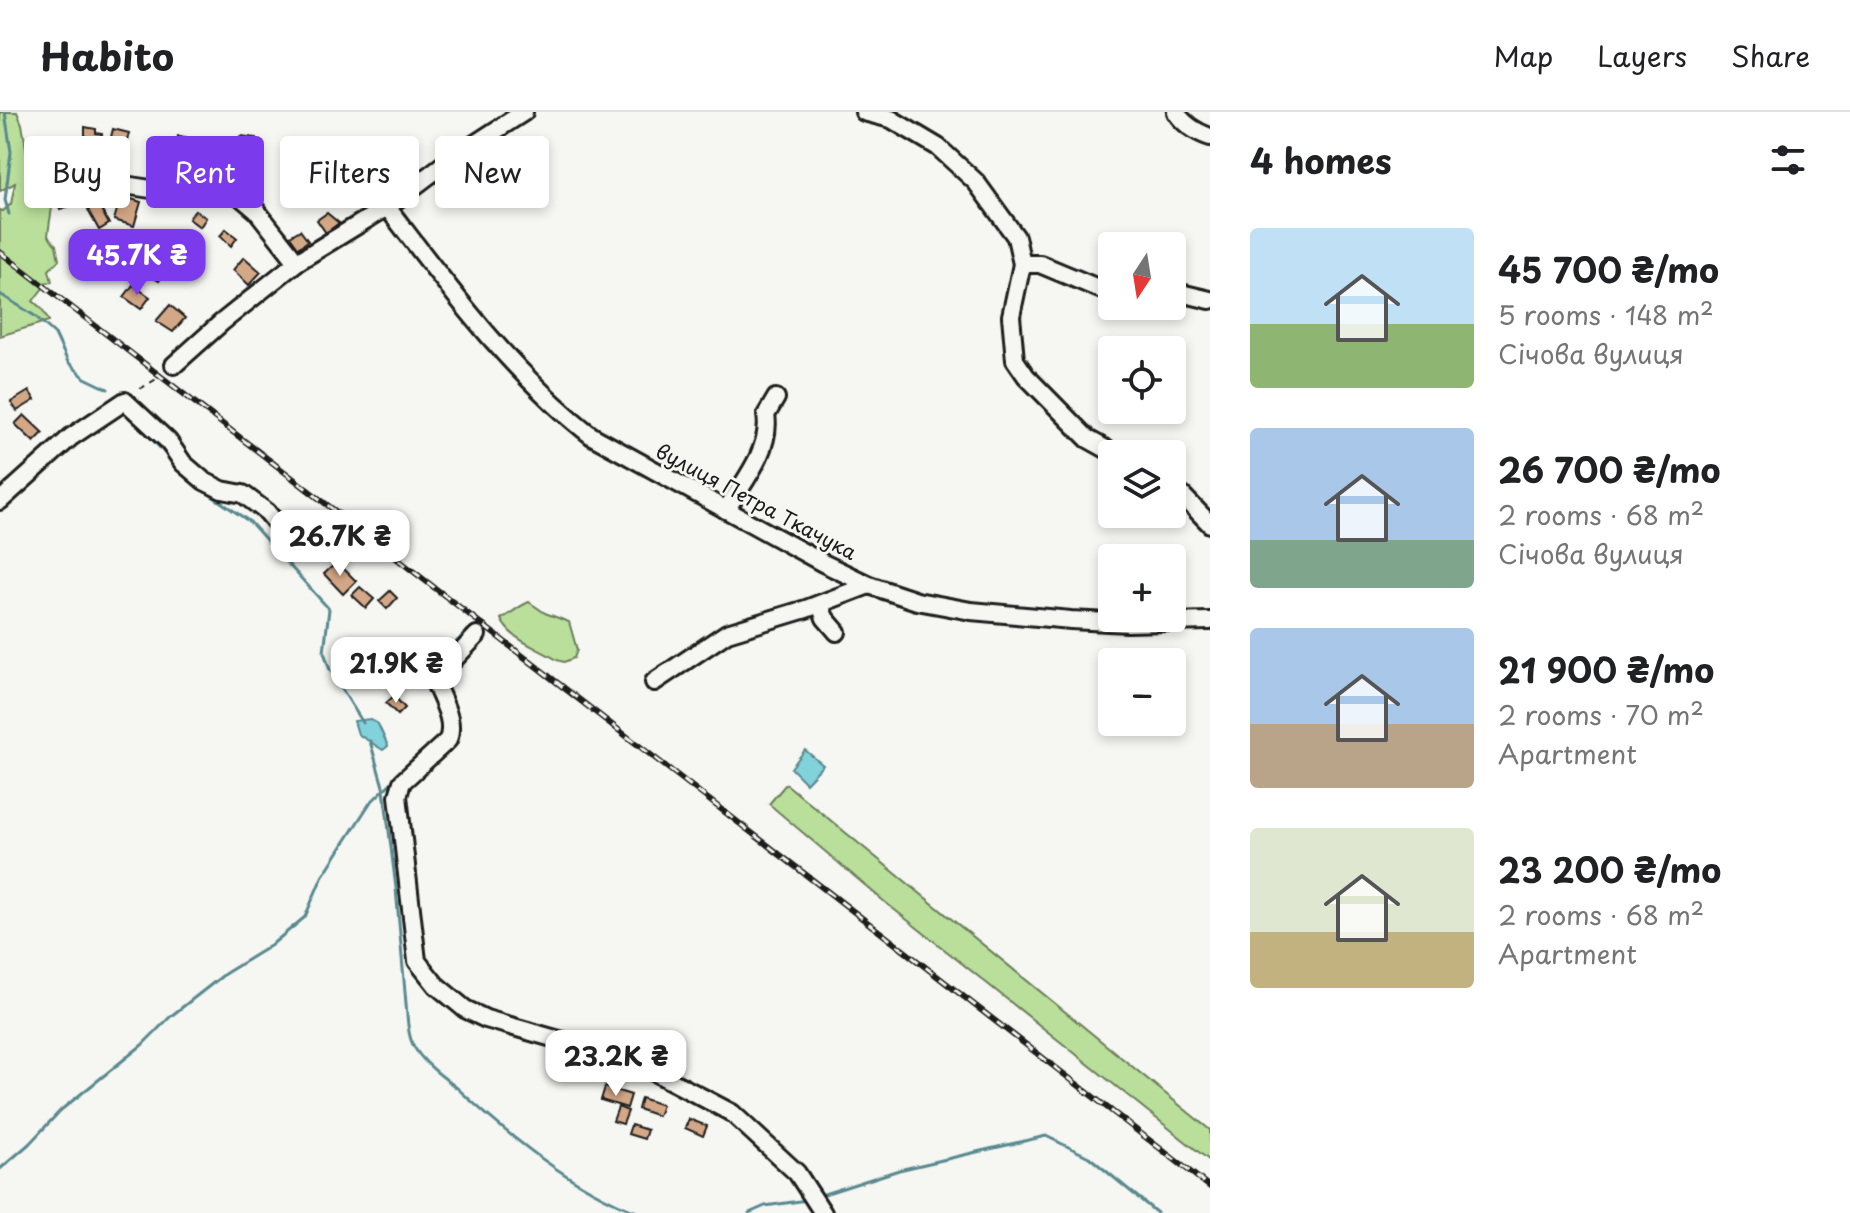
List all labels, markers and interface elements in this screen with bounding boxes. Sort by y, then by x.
text: Habito [40,27,174,84]
text: Map [1493,34,1553,77]
text: Layers [1597,34,1687,77]
text: Share [1731,34,1810,77]
text: 4 homes [1250,134,1392,186]
chip: Buy [24,136,130,208]
chip: Rent [146,136,264,208]
chip: Filters [280,136,419,208]
chip: New [435,136,549,208]
icon: filters [1766,138,1810,182]
pin: 45.7K ₴ [63,229,211,297]
north arrow [1098,232,1186,320]
map controls [1098,232,1186,736]
text: 45.7K ₴ [86,235,188,274]
text: 45 700 ₴/mo [1498,243,1719,295]
icon: home [1314,260,1410,356]
text: 5 rooms · 148 m² [1498,295,1714,334]
text: Січова вулиця [1498,334,1684,373]
button: locate [1098,336,1186,424]
street label: вулиця Петра Ткачука [651,435,863,567]
button: layers [1098,440,1186,528]
text: 26 700 ₴/mo [1498,443,1720,495]
icon: home [1314,460,1410,556]
text: 2 rooms · 68 m² [1498,495,1704,534]
pin: 26.7K ₴ [266,510,414,578]
text: 26.7K ₴ [289,516,391,555]
text: Січова вулиця [1498,534,1684,573]
button: + [1098,544,1186,632]
pin: 21.9K ₴ [322,637,470,705]
text: 21.9K ₴ [349,643,443,682]
text: 21 900 ₴/mo [1498,643,1714,695]
button: − [1098,648,1186,736]
icon: home [1314,660,1410,756]
text: 2 rooms · 70 m² [1498,695,1704,734]
text: Apartment [1498,734,1637,773]
text: 23 200 ₴/mo [1498,843,1721,895]
icon: home [1314,860,1410,956]
text: 2 rooms · 68 m² [1498,895,1704,934]
text: Apartment [1498,934,1637,973]
pin: 23.2K ₴ [542,1030,690,1098]
text: 23.2K ₴ [563,1036,669,1075]

